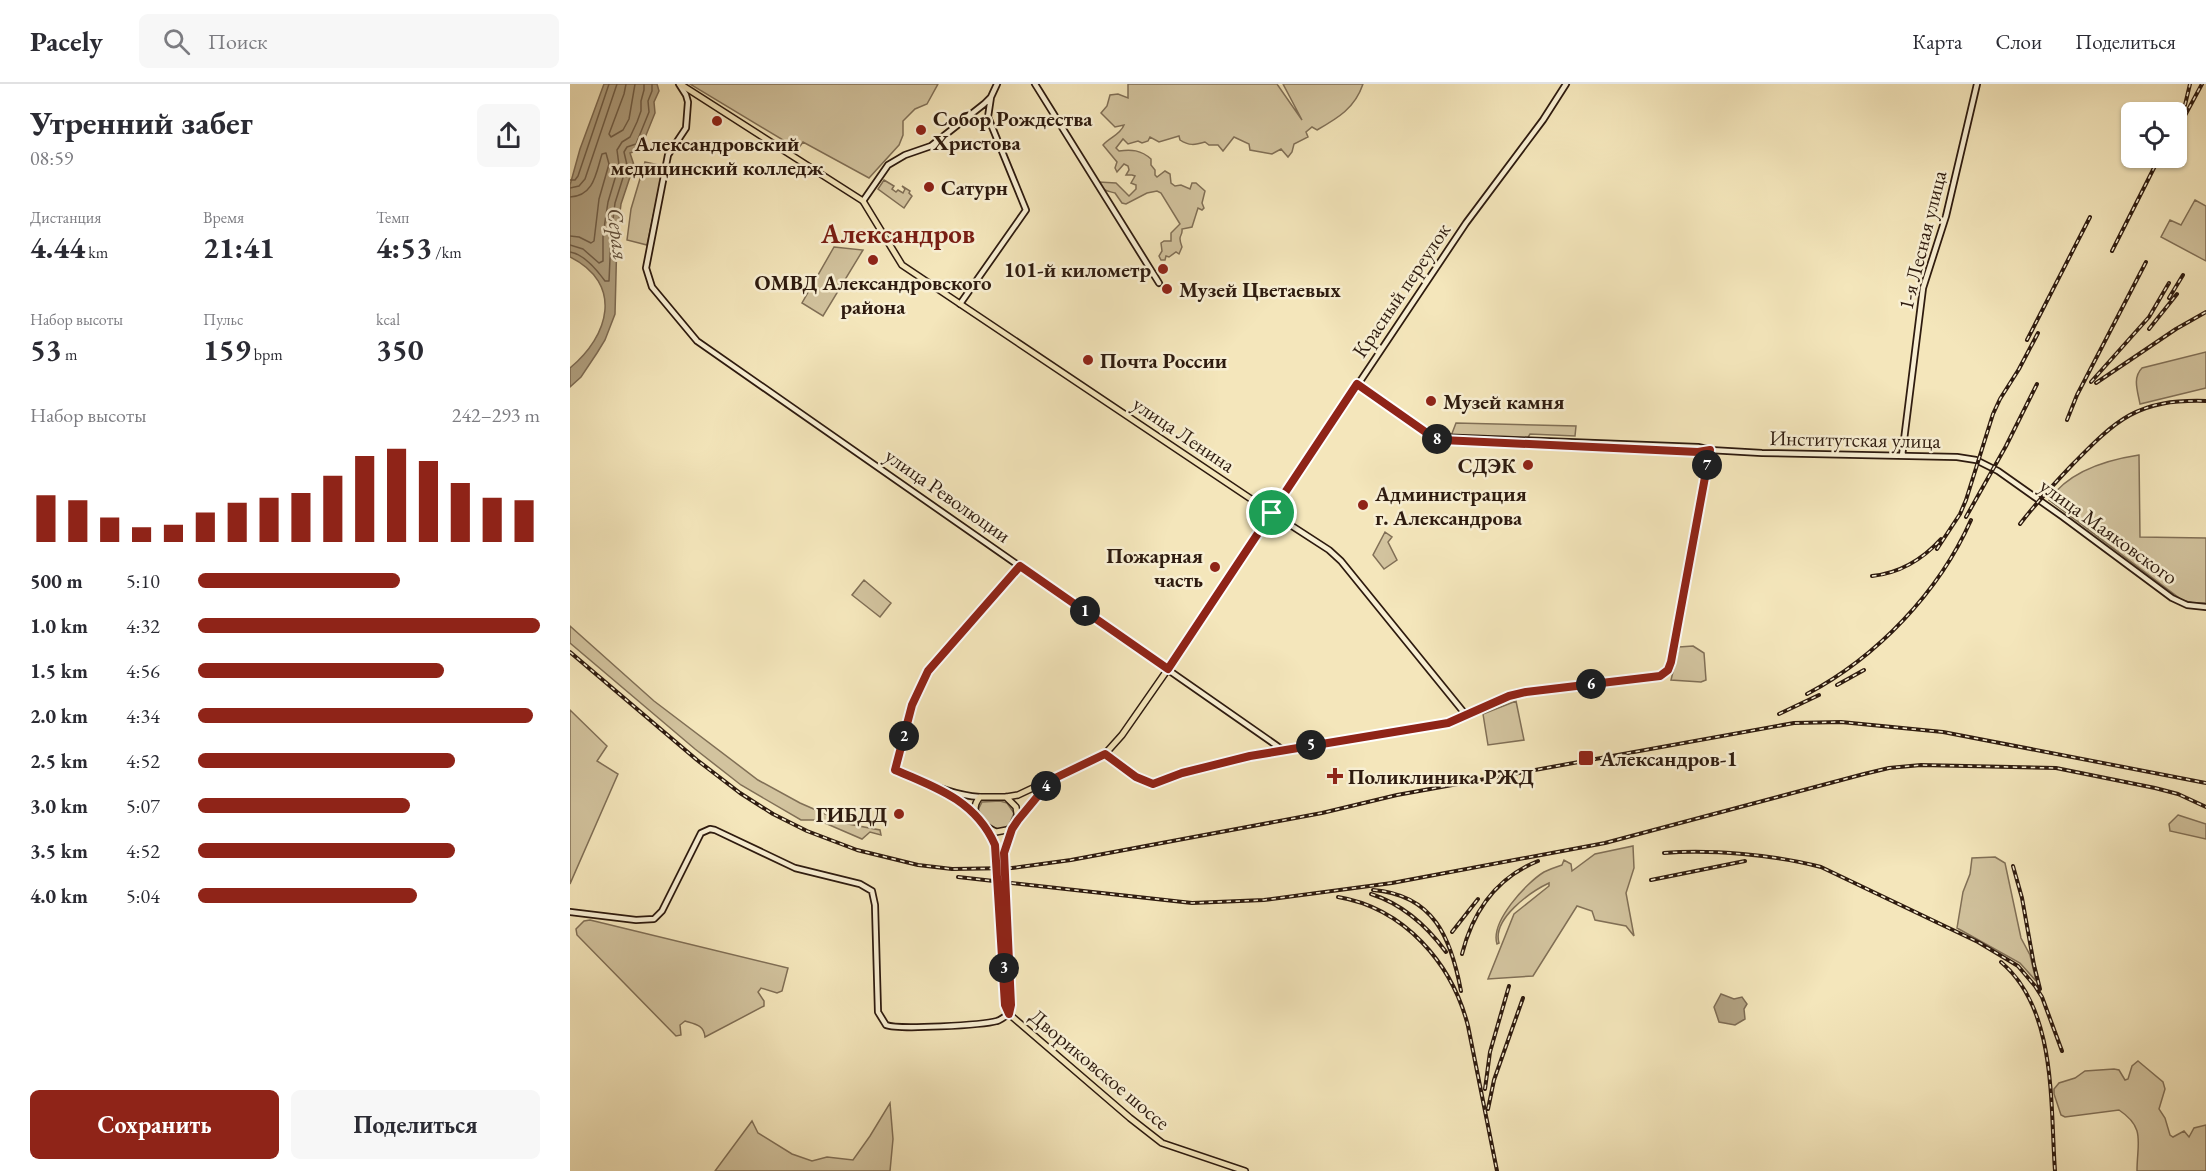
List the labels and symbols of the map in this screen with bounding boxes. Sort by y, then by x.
place label: Собор Рождества Христова [932,105,1093,156]
marker: Александровский медицинский колледж [710,114,724,128]
marker: Собор Рождества Христова [914,123,928,137]
place label: Александровский медицинский колледж [610,130,824,181]
street label: 1-я Лесная улица [1892,167,1952,312]
place label: Сатурн [941,174,1008,201]
marker: Сатурн [922,180,936,194]
water label: Серая [600,206,636,262]
district label: Александров [820,216,975,251]
street label: Красный переулок [1346,217,1456,363]
marker: ОМВД Александровского района [866,253,880,267]
place label: 101-й километр [1004,256,1151,283]
marker: 101-й километр [1156,262,1170,276]
place label: ОМВД Александровского района [754,269,992,320]
place label: Музей Цветаевых [1179,276,1341,303]
marker: Музей Цветаевых [1160,282,1174,296]
place label: Почта России [1100,347,1227,374]
marker: Почта России [1081,353,1095,367]
place label: Музей камня [1443,388,1564,415]
street label: улица Ленина [1128,390,1241,478]
marker: Музей камня [1424,394,1438,408]
pin: 8 [1422,424,1452,454]
street label: Институтская улица [1769,424,1942,454]
street label: улица Революции [880,442,1016,548]
pin: 7 [1692,450,1722,480]
place label: СДЭК [1458,452,1517,479]
marker: СДЭК [1521,458,1535,472]
street label: улица Маяковского [2035,472,2183,590]
place label: Администрация г. Александрова [1374,480,1527,531]
pin [1246,487,1297,538]
marker: Администрация г. Александрова [1356,498,1370,512]
place label: Пожарная часть [1106,542,1203,593]
marker: Пожарная часть [1208,560,1222,574]
pin: 1 [1070,596,1100,626]
pin: 6 [1576,669,1606,699]
pin: 2 [889,721,919,751]
pin: 5 [1296,730,1326,760]
place label: Александров-1 [1599,745,1738,772]
marker: Александров-1 [1577,749,1595,767]
place label: Поликлиника РЖД [1348,763,1534,790]
marker: Поликлиника РЖД [1326,767,1344,785]
pin: 4 [1031,771,1061,801]
place label: ГИБДД [816,801,887,828]
marker: ГИБДД [892,807,906,821]
pin: 3 [989,953,1019,983]
street label: Двориковское шоссе [1024,1002,1176,1136]

